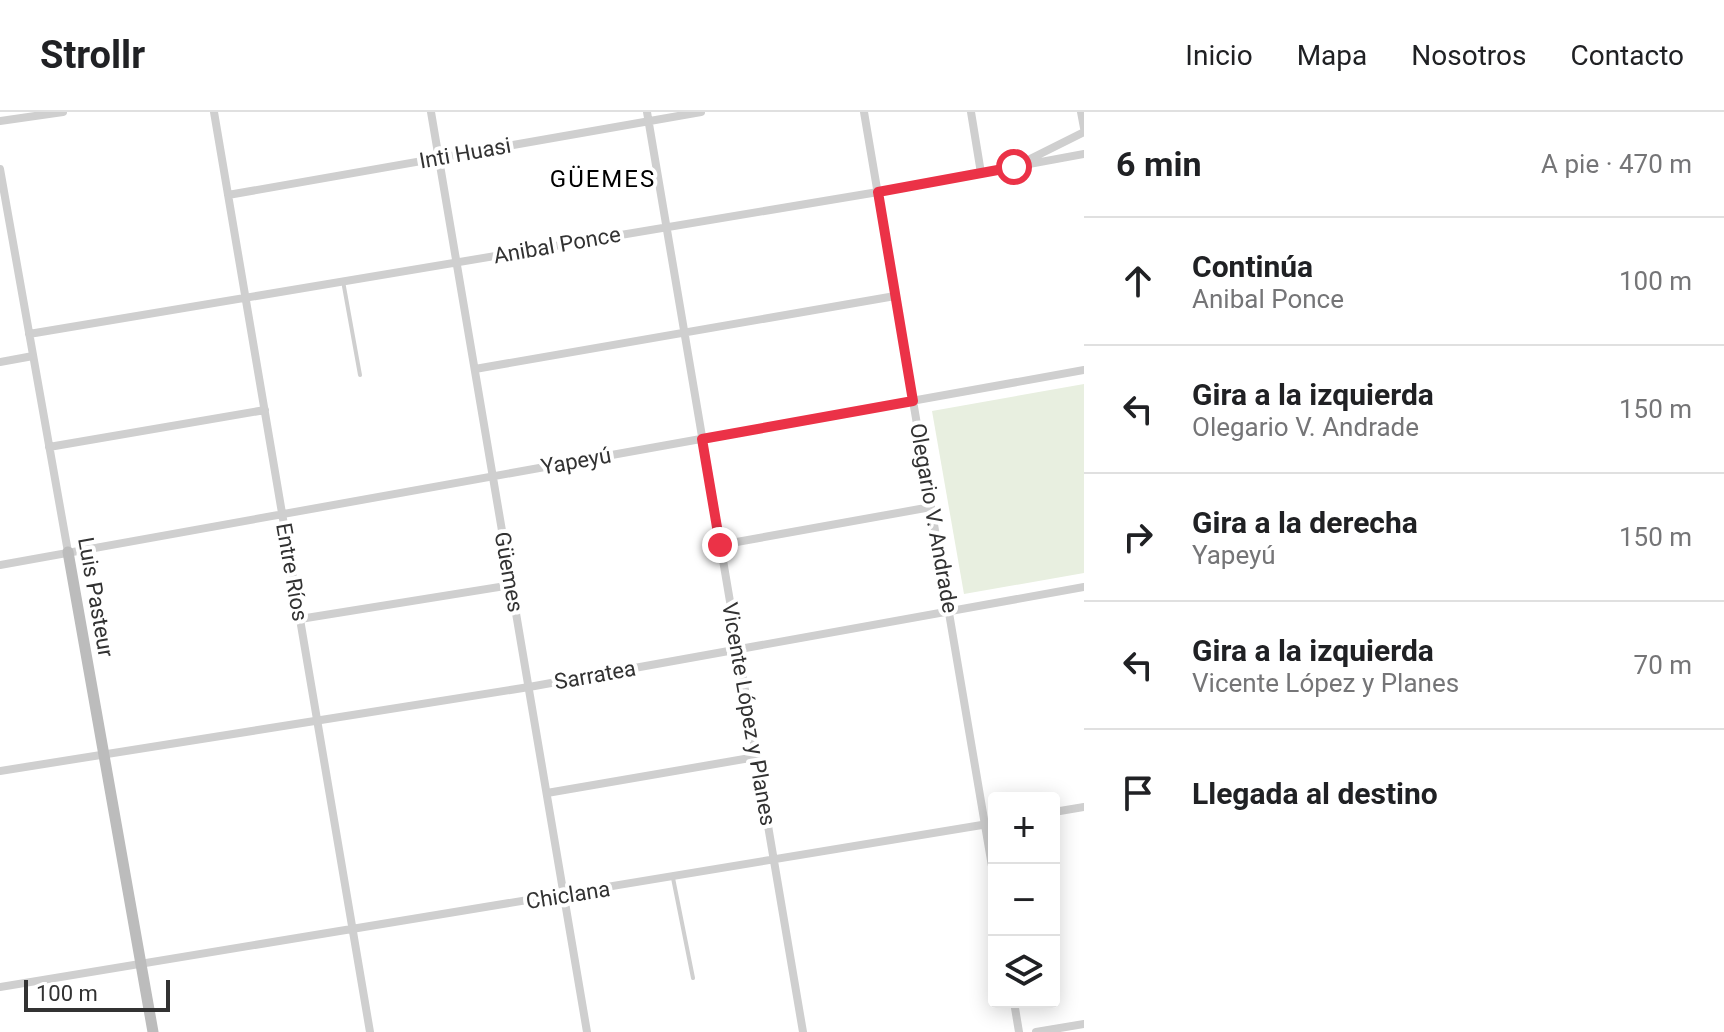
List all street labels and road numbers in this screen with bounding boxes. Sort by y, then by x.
street label: Inti Huasi [417,133,513,173]
street label: Anibal Ponce [492,222,622,268]
street label: Olegario V. Andrade [905,421,963,615]
street label: Yapeyú [539,443,613,479]
street label: Entre Ríos [271,521,313,623]
street label: Güemes [490,530,528,614]
street label: Luis Pasteur [73,535,119,659]
street label: Vicente López y Planes [717,601,781,827]
street label: Sarratea [552,656,638,694]
street label: Chiclana [524,876,612,914]

